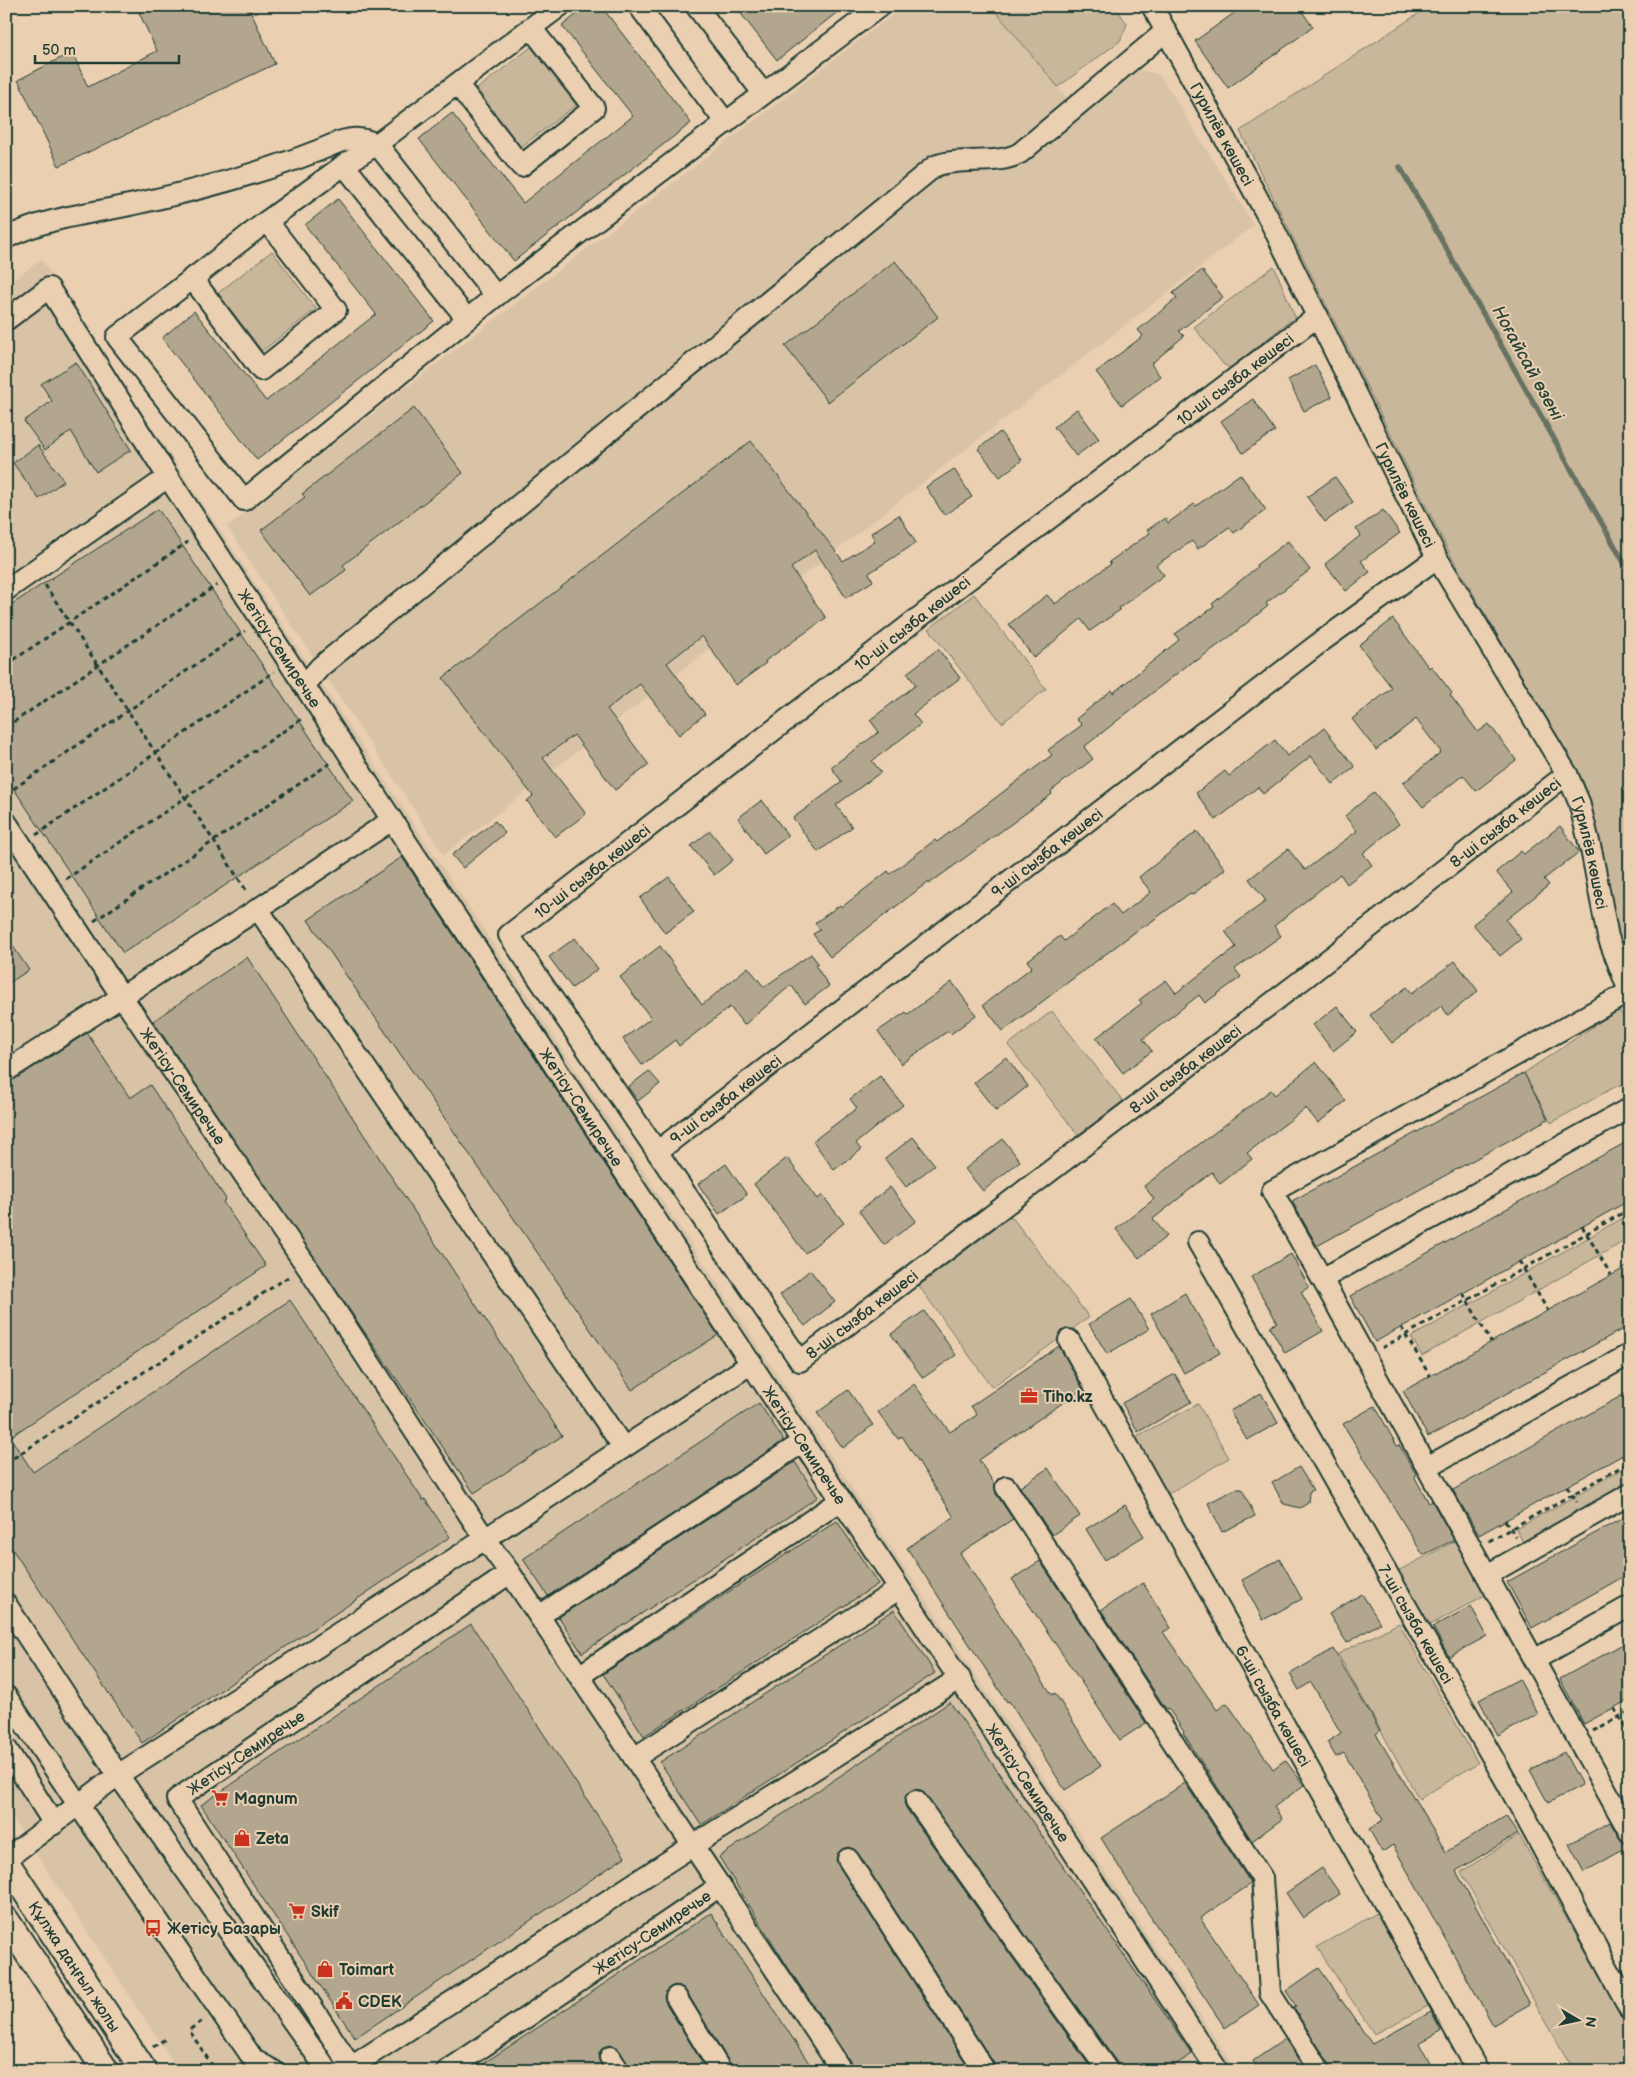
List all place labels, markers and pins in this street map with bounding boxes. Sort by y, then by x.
office icon: Tiho.kz [1019,1386,1039,1406]
place label: Tiho.kz [1043,1388,1093,1407]
supermarket icon: Magnum [210,1788,230,1808]
place label: Magnum [234,1790,298,1809]
shop icon: Zeta [232,1828,252,1848]
place label: Zeta [256,1830,289,1849]
supermarket icon: Skif [287,1901,307,1921]
place label: Skif [311,1903,340,1922]
bus stop icon: Жетісу Базары [143,1918,163,1938]
place label: Жетісу Базары [167,1920,281,1939]
shop icon: Toimart [315,1959,335,1979]
place label: Toimart [339,1961,395,1980]
public building icon: CDEK [334,1991,354,2011]
place label: CDEK [358,1993,402,2012]

